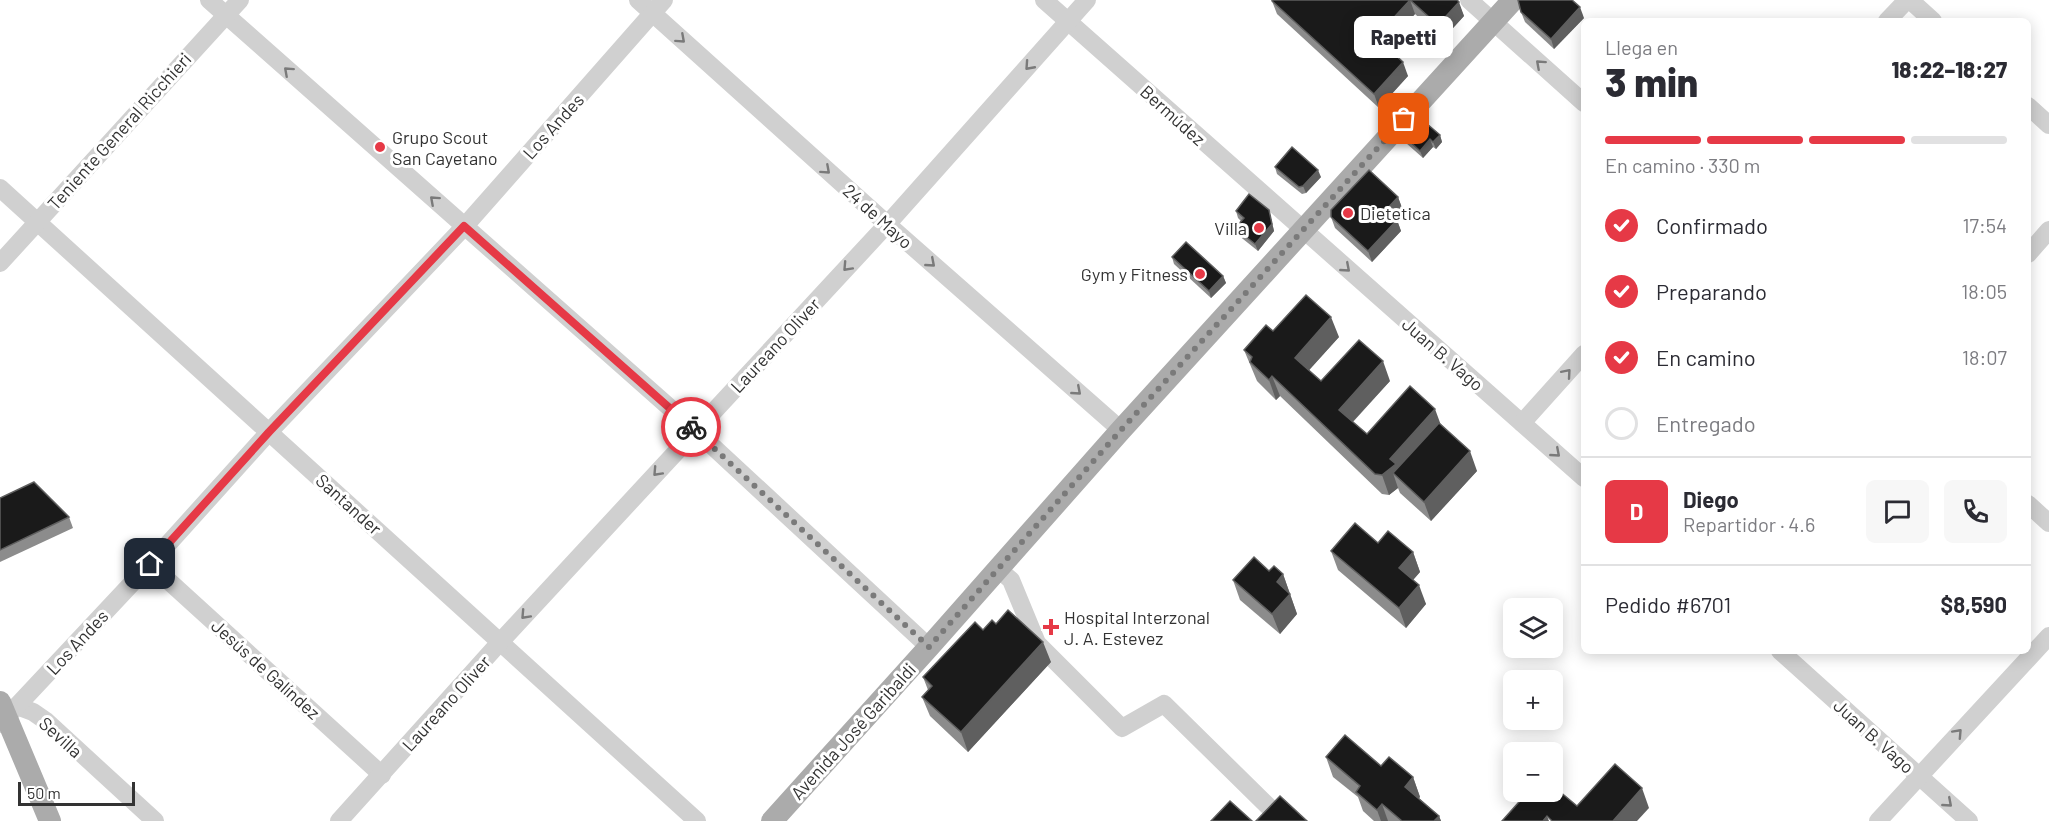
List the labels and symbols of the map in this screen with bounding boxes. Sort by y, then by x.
callout: Rapetti [1354,17,1454,59]
one-way arrow [675,32,685,43]
street label: Teniente General Ricchieri [43,48,195,214]
one-way arrow [1025,59,1036,69]
one-way arrow [1536,60,1547,71]
one-way arrow [284,67,295,78]
street label: Bermúdez [1136,80,1210,150]
street label: Los Andes [518,89,588,163]
pin [1378,93,1429,144]
place label: Grupo Scout San Cayetano [392,126,497,169]
marker: Grupo Scout San Cayetano [373,140,387,154]
one-way arrow [819,163,830,174]
street label: 24 de Mayo [839,179,917,253]
one-way arrow [430,196,441,207]
place label: Dietetica [1360,202,1431,224]
marker: Dietetica [1341,206,1355,220]
place label: Villa [1214,217,1247,239]
marker: Villa [1252,221,1266,235]
one-way arrow [924,256,935,267]
one-way arrow [843,260,854,271]
one-way arrow [1339,261,1350,272]
place label: Gym y Fitness [1081,263,1188,285]
marker: Gym y Fitness [1193,267,1207,281]
street label: Laureano Oliver [726,293,825,397]
street label: Juan B. Vago [1398,313,1488,395]
one-way arrow [1560,369,1571,380]
one-way arrow [1070,384,1081,395]
courier [661,397,721,457]
one-way arrow [1549,446,1559,457]
one-way arrow [653,465,664,475]
street label: Santander [312,469,387,539]
pin [124,538,175,589]
street label: Los Andes [41,605,113,679]
place label: Hospital Interzonal J. A. Estevez [1064,606,1210,649]
one-way arrow [521,608,532,619]
street label: Jesús de Galíndez [207,614,325,724]
marker: Hospital Interzonal J. A. Estevez [1042,618,1060,636]
street label: Laureano Oliver [397,650,495,756]
street label: Avenida José Garibaldi [786,658,920,804]
street label: Juan B. Vago [1829,694,1919,778]
street label: Sevilla [35,712,87,762]
one-way arrow [1951,729,1962,740]
scale bar [18,779,135,806]
one-way arrow [1941,796,1952,807]

